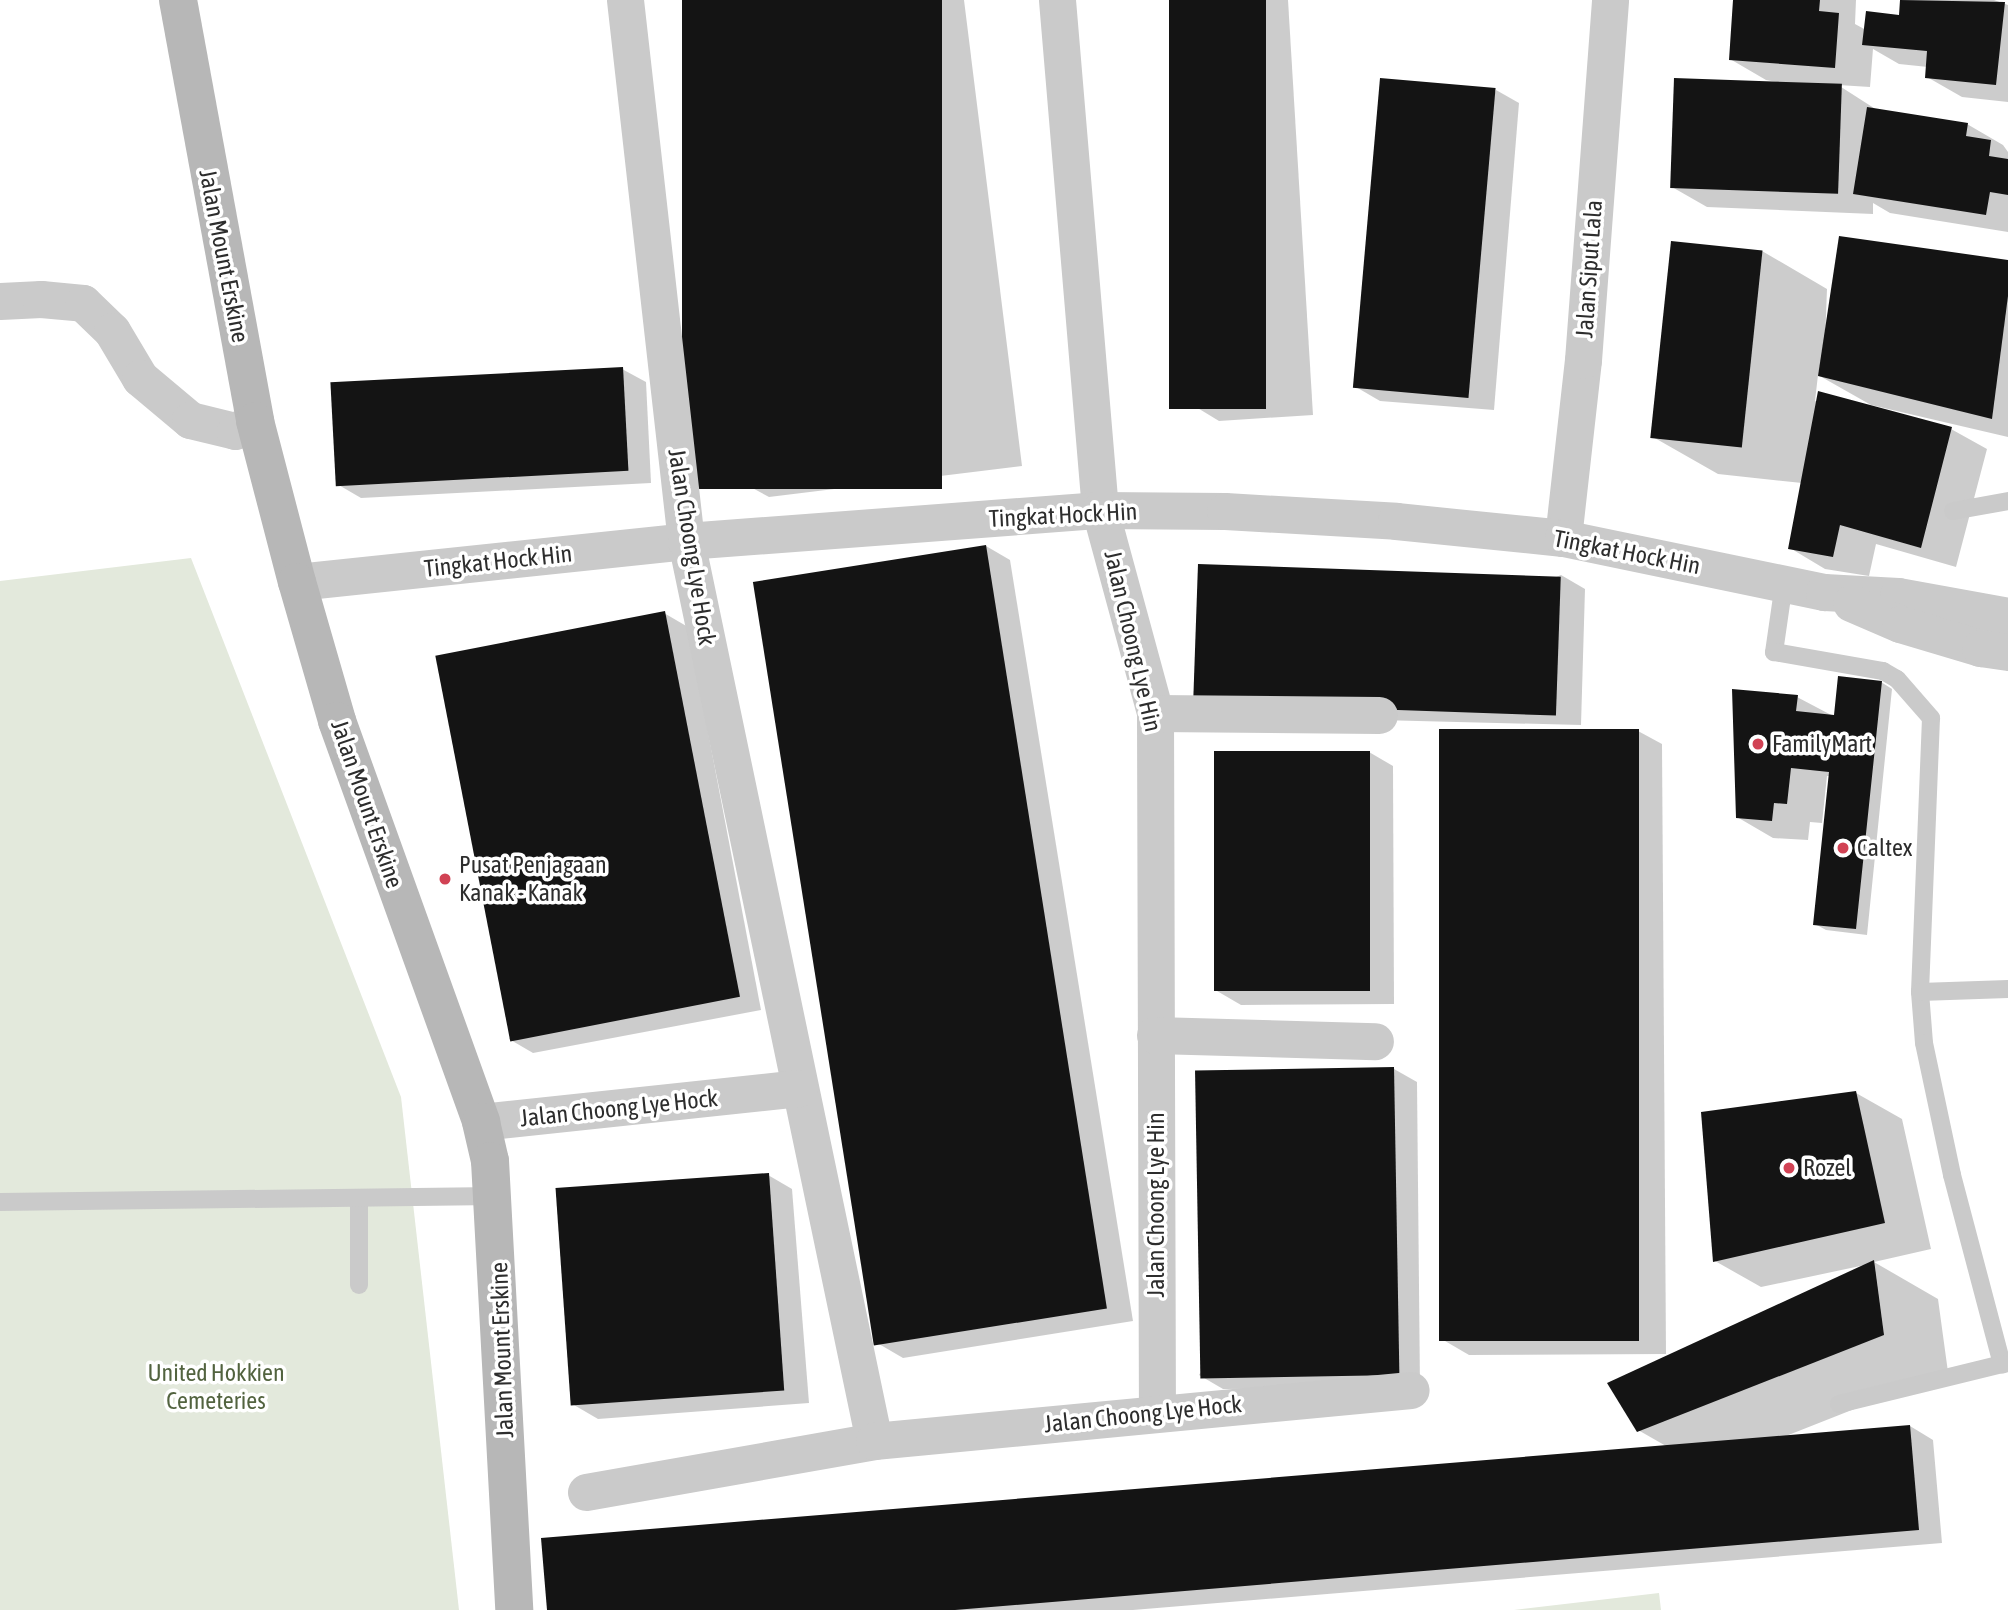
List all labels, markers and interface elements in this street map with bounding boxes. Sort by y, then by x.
street label: Jalan Mount Erskine [193,167,255,345]
street label: Jalan Siput Lala [1570,199,1608,339]
street label: Jalan Choong Lye Hock [662,447,722,647]
street label: Tingkat Hock Hin [988,497,1138,533]
street label: Tingkat Hock Hin [1551,524,1703,580]
street label: Tingkat Hock Hin [423,539,573,583]
street label: Jalan Choong Lye Hin [1098,548,1168,734]
street label: Jalan Mount Erskine [325,716,409,892]
place label: FamilyMart [1772,730,1872,758]
marker: FamilyMart [1750,736,1766,752]
place label: Caltex [1857,834,1912,862]
marker: Caltex [1835,840,1851,856]
place label: Pusat Penjagaan Kanak - Kanak [459,851,607,907]
marker: Pusat Penjagaan Kanak - Kanak [437,871,453,887]
street label: Jalan Choong Lye Hock [519,1083,719,1133]
street label: Jalan Choong Lye Hin [1142,1112,1170,1298]
place label: Rozel [1803,1154,1852,1182]
marker: Rozel [1781,1160,1797,1176]
street label: Jalan Mount Erskine [485,1262,519,1438]
park label: United Hokkien Cemeteries [147,1359,285,1415]
street label: Jalan Choong Lye Hock [1043,1389,1243,1439]

